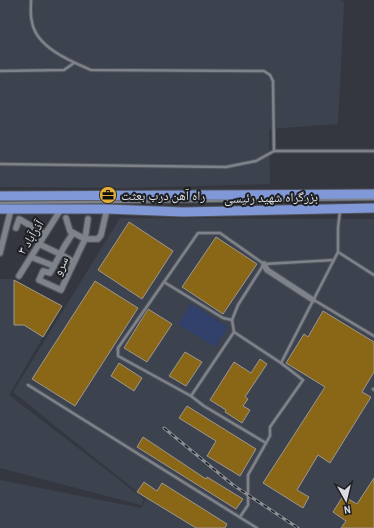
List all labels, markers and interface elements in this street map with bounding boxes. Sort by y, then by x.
office icon: راه آهن درب بعثت [98,185,118,205]
place label: راه آهن درب بعثت [121,187,205,204]
street label: بزرگراه شهید رئیسی [224,188,318,207]
street label: ۳ آذرآباد [13,216,48,258]
street label: سرو [49,254,72,279]
north arrow [326,480,366,520]
text: N [343,503,352,517]

